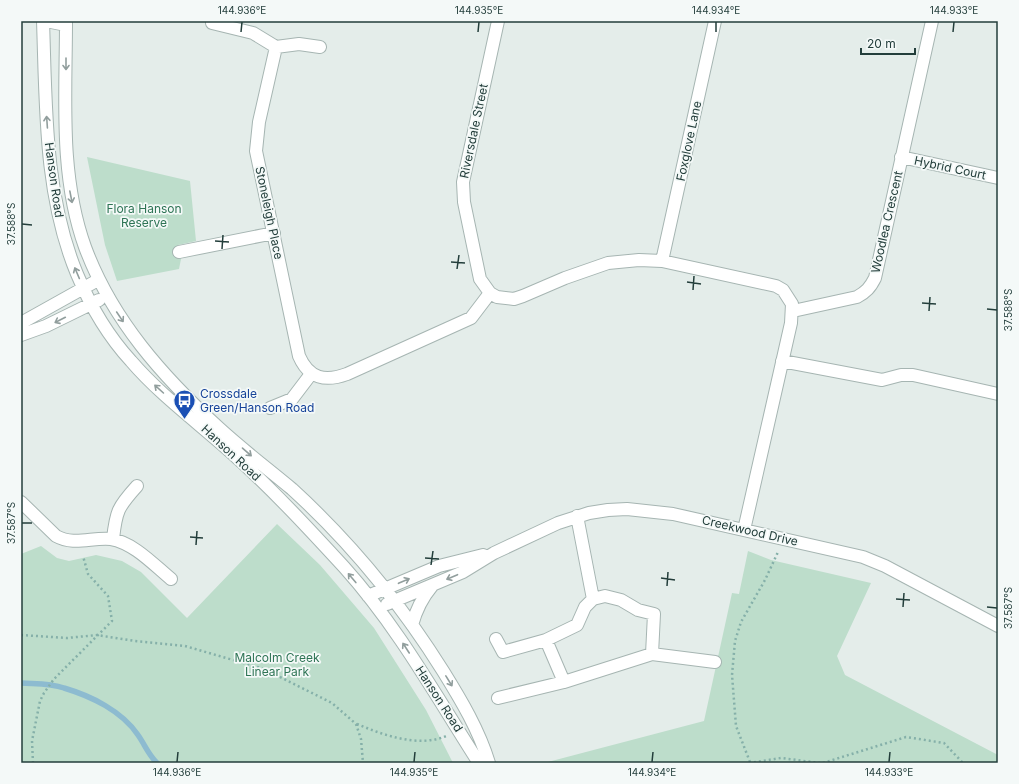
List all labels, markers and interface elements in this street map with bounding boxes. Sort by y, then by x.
text: 144.936°E [218,4,266,16]
text: 144.935°E [455,4,503,16]
text: 144.934°E [692,4,740,16]
text: 144.933°E [930,4,978,16]
scale bar [861,30,915,56]
text: 20 m [867,36,896,51]
one-way arrow [62,57,70,70]
street label: Riversdale Street [456,82,491,180]
street label: Foxglove Lane [673,99,704,182]
one-way arrow [44,116,51,129]
street label: Hanson Road [42,141,67,218]
street label: Hybrid Court [913,153,988,182]
street label: Stoneleigh Place [252,165,287,261]
street label: Woodlea Crescent [867,169,906,274]
one-way arrow [68,190,76,203]
park label: Flora Hanson Reserve [106,201,182,230]
text: 37.588°S [5,203,17,245]
one-way arrow [72,267,80,279]
text: 37.588°S [1002,289,1014,331]
one-way arrow [116,311,124,322]
one-way arrow [54,316,66,324]
one-way arrow [154,385,164,394]
place label: Crossdale Green/Hanson Road [200,386,314,415]
bus stop icon: Crossdale Green/Hanson Road [172,388,198,421]
street label: Hanson Road [199,421,264,484]
one-way arrow [242,447,252,456]
text: 37.587°S [5,502,17,544]
street label: Creekwood Drive [701,512,800,549]
one-way arrow [348,572,357,583]
one-way arrow [446,574,458,581]
one-way arrow [397,577,409,584]
text: 37.587°S [1002,587,1014,629]
one-way arrow [402,642,410,653]
park label: Malcolm Creek Linear Park [235,650,320,679]
street label: Hanson Road [413,663,466,735]
one-way arrow [445,675,453,686]
text: 144.936°E [153,766,201,778]
text: 144.935°E [390,766,438,778]
text: 144.934°E [628,766,676,778]
text: 144.933°E [865,766,913,778]

